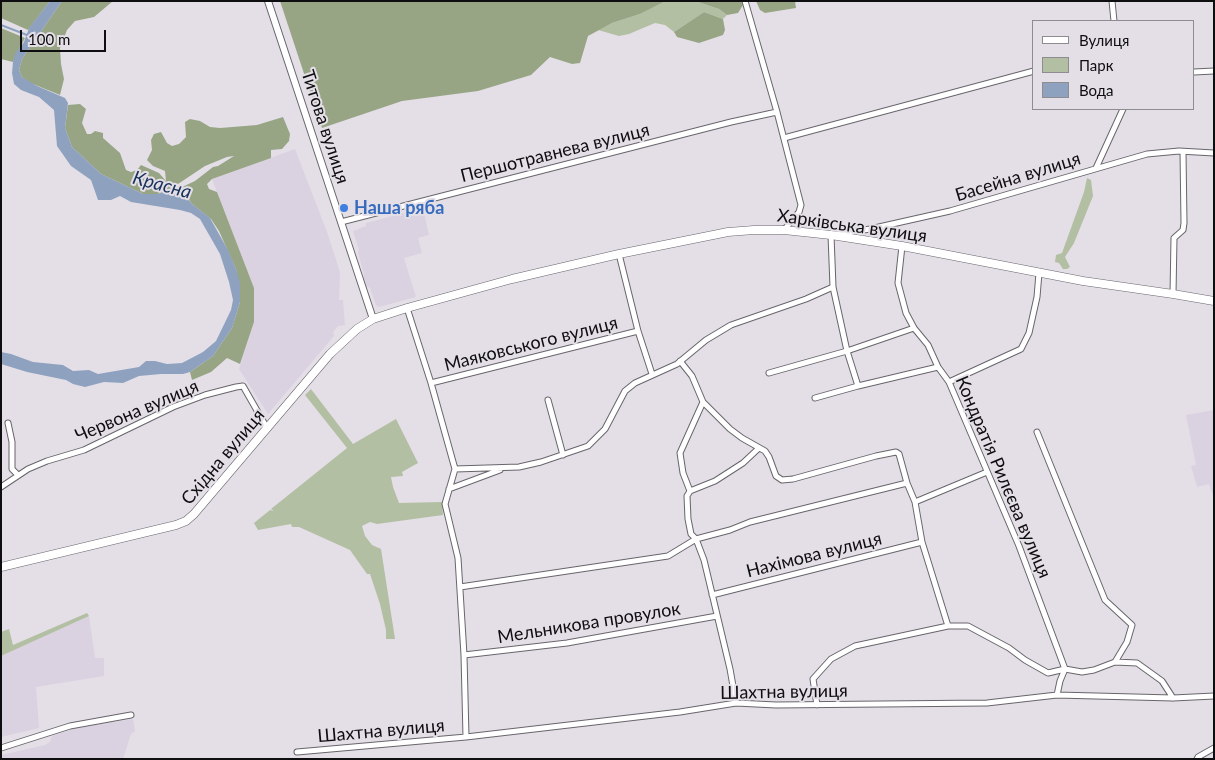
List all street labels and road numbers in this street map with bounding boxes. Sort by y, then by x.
street label: Титова вулиця [296,67,354,187]
street label: Першотравнева вулиця [458,119,652,187]
street label: Басейна вулиця [953,148,1083,206]
street label: Харківська вулиця [776,205,928,247]
street label: Маяковського вулиця [442,312,620,376]
street label: Кондратія Рилєєва вулиця [951,373,1055,581]
street label: Червона вулиця [72,375,202,447]
street label: Східна вулиця [177,405,269,509]
street label: Нахімова вулиця [744,528,884,582]
street label: Мельникова провулок [496,598,682,648]
street label: Шахтна вулиця [720,680,848,704]
street label: Шахтна вулиця [317,715,445,747]

